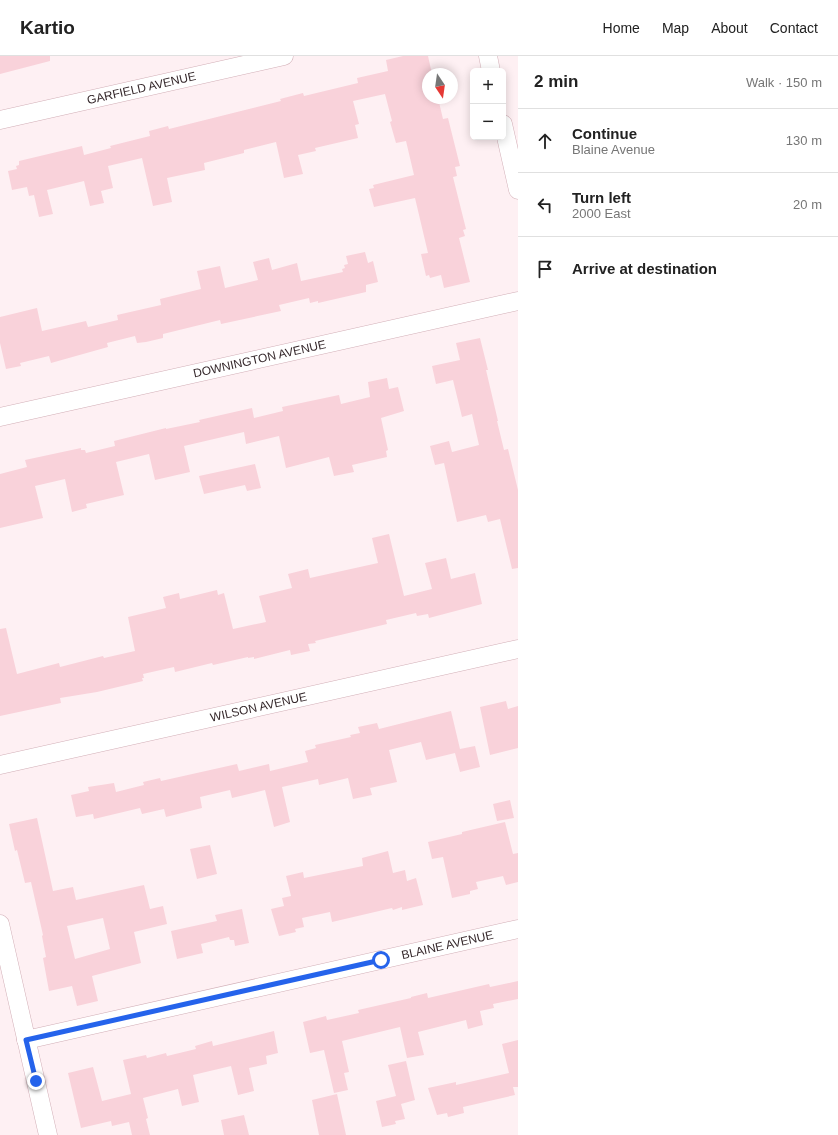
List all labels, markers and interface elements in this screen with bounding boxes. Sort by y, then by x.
text: Kartio [20,17,75,38]
text: Home [603,20,640,36]
text: Map [662,20,689,36]
text: About [711,20,748,36]
text: Contact [770,20,818,36]
north arrow [422,68,458,104]
map controls [470,68,506,140]
button: + [470,68,506,104]
street label: GARFIELD AVENUE [86,69,197,107]
text: 2 min [534,72,578,91]
text: Walk · 150 m [746,75,822,90]
button: − [470,104,506,140]
text: Continue [572,125,637,142]
icon: ahead [534,130,556,152]
text: 130 m [786,133,822,148]
text: Blaine Avenue [572,142,655,157]
text: Turn left [572,189,631,206]
icon: left [534,194,556,216]
text: 20 m [793,197,822,212]
text: 2000 East [572,206,631,221]
icon: arrive [534,258,556,280]
text: Arrive at destination [572,260,717,277]
street label: DOWNINGTON AVENUE [192,337,327,381]
street label: WILSON AVENUE [209,689,308,725]
street label: BLAINE AVENUE [400,928,495,962]
route start [372,951,390,969]
route end [27,1072,45,1090]

